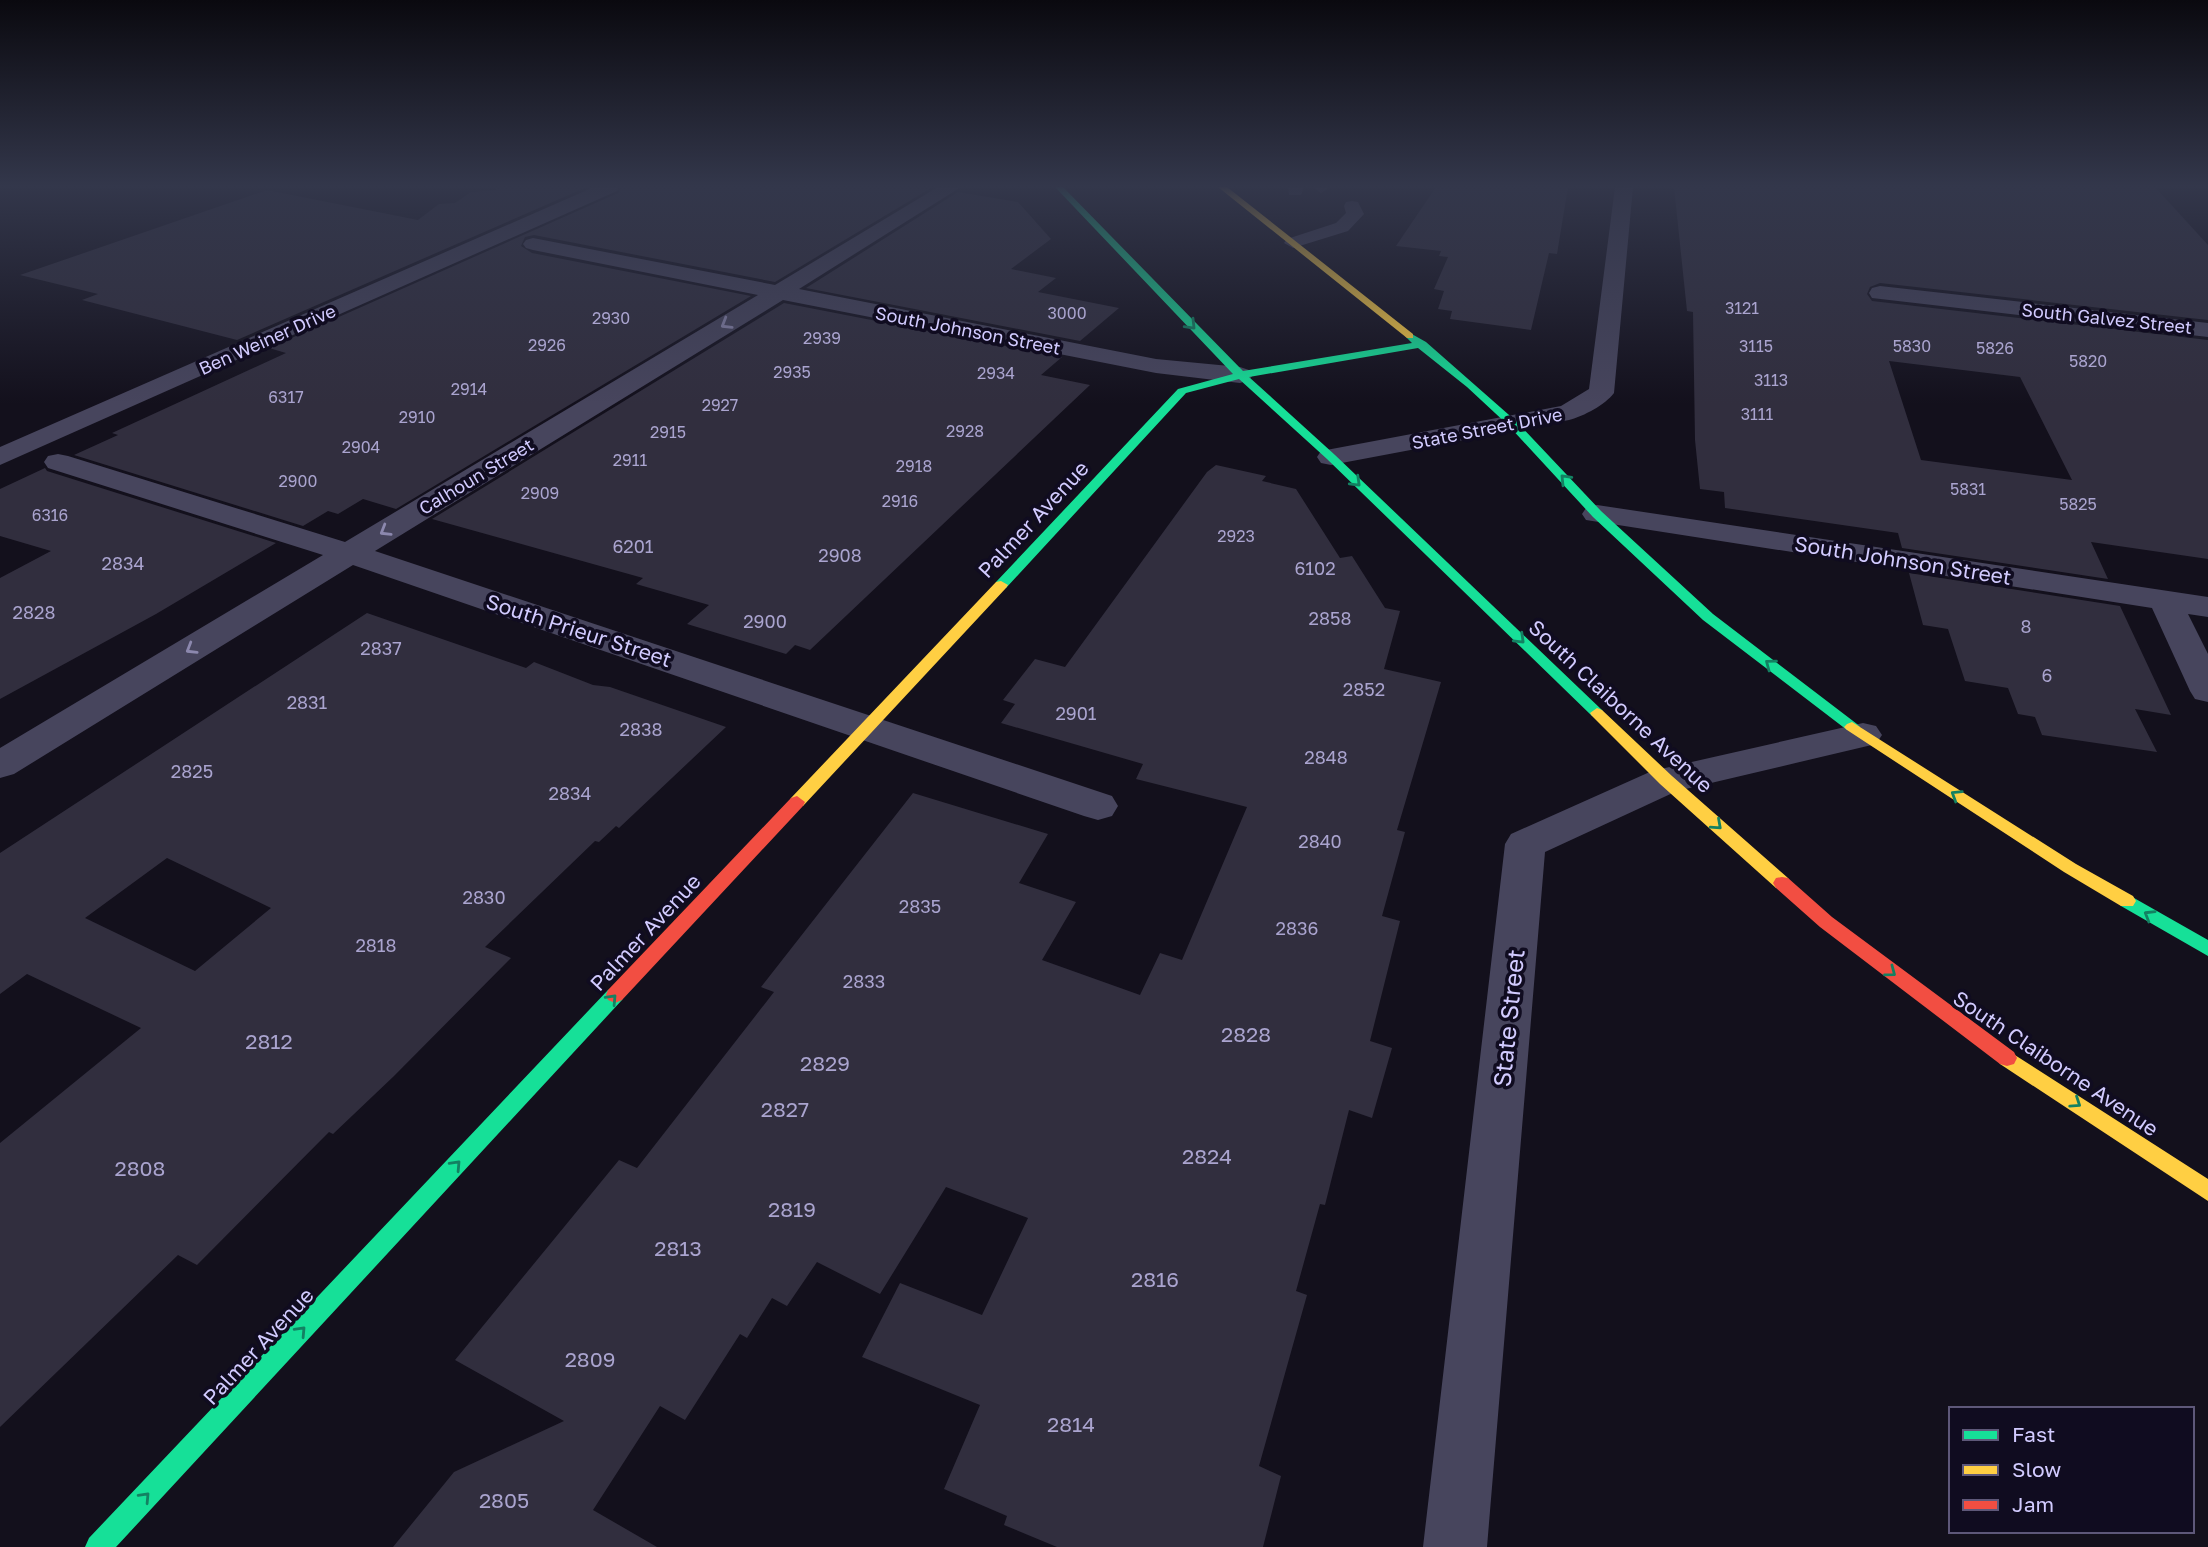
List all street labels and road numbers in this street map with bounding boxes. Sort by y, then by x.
street label: South Galvez Street [2021,298,2193,338]
street label: Ben Weiner Drive [195,299,339,379]
street label: South Johnson Street [874,301,1062,359]
street label: State Street Drive [1410,403,1564,453]
street label: Calhoun Street [415,433,537,519]
street label: Palmer Avenue [972,455,1094,583]
street label: South Johnson Street [1793,530,2013,590]
street label: South Prieur Street [483,588,675,672]
street label: South Claiborne Avenue [1524,614,1718,798]
street label: Palmer Avenue [584,868,706,996]
street label: State Street [1486,948,1530,1088]
street label: South Claiborne Avenue [1948,985,2164,1141]
street label: Palmer Avenue [197,1282,319,1410]

